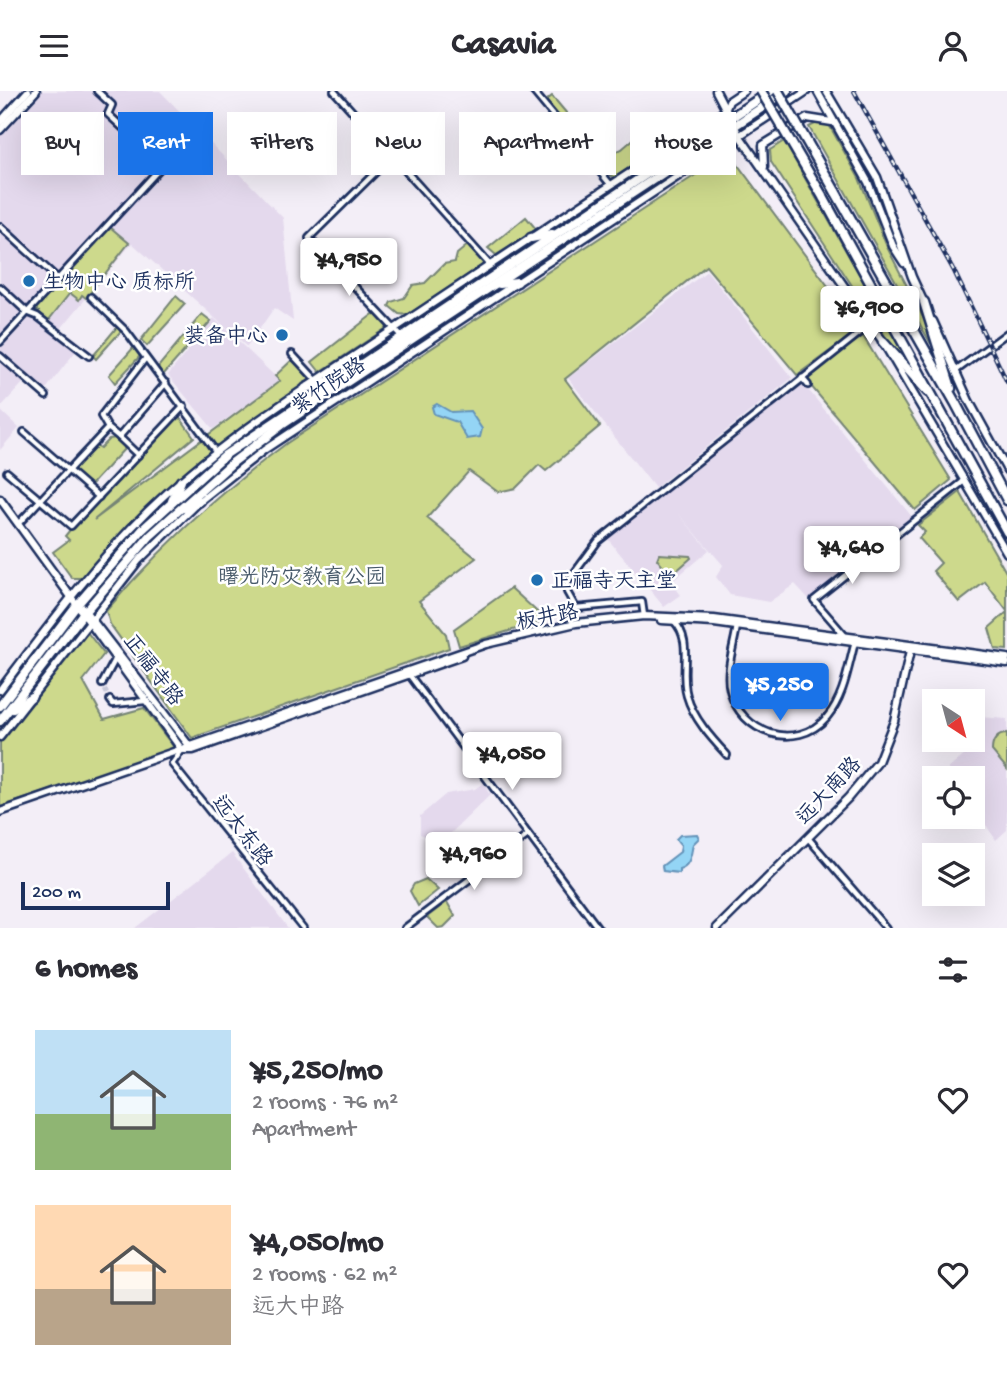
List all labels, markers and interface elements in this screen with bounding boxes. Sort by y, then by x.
icon: menu [35,27,73,65]
text: Casavia [452,27,555,65]
icon: person [934,27,972,65]
chip: Buy [21,112,104,175]
chip: Rent [118,112,213,175]
chip: Filters [227,112,337,175]
chip: New [351,112,445,175]
chip: Apartment [459,112,616,175]
chip: House [630,112,736,175]
pin: ¥4,950 [292,239,406,298]
text: ¥4,950 [316,247,382,274]
place label: 生物中心 质标所 [43,270,195,297]
marker: 生物中心 质标所 [21,273,37,289]
pin: ¥6,900 [813,287,927,346]
text: ¥6,900 [836,295,904,322]
place label: 装备中心 [184,324,268,351]
marker: 装备中心 [274,327,290,343]
street label: 紫竹院路 [287,352,372,422]
pin: ¥4,640 [795,526,909,586]
text: ¥4,640 [820,535,884,562]
park label: 曙光防灾教育公园 [218,565,386,592]
place label: 正福寺天主堂 [551,569,677,596]
marker: 正福寺天主堂 [529,572,545,588]
street label: 板井路 [514,599,581,638]
street label: 正福寺路 [116,629,188,712]
pin: ¥5,250 [723,663,837,723]
text: ¥5,250 [747,672,813,699]
north arrow [922,689,985,753]
map controls [922,689,985,906]
pin: ¥4,050 [455,733,569,792]
text: ¥4,050 [479,741,546,768]
street label: 远大南路 [791,752,868,832]
button: locate [922,766,985,829]
street label: 远大东路 [205,790,278,873]
pin: ¥4,960 [417,833,531,892]
text: ¥4,960 [441,841,507,868]
button: layers [922,843,985,906]
scale bar [21,879,170,911]
text: 200 m [32,882,81,905]
icon: filters [934,951,972,989]
text: 6 homes [35,953,137,988]
text: ¥5,250/mo [252,1055,383,1090]
icon: home [91,1058,175,1142]
icon: heart [934,1081,972,1119]
text: 2 rooms · 76 m² [252,1090,398,1117]
text: Apartment [252,1117,356,1144]
text: ¥4,050/mo [252,1227,383,1262]
icon: home [91,1233,175,1317]
icon: heart [934,1256,972,1294]
text: 2 rooms · 62 m² [252,1262,397,1289]
text: 远大中路 [252,1295,344,1322]

